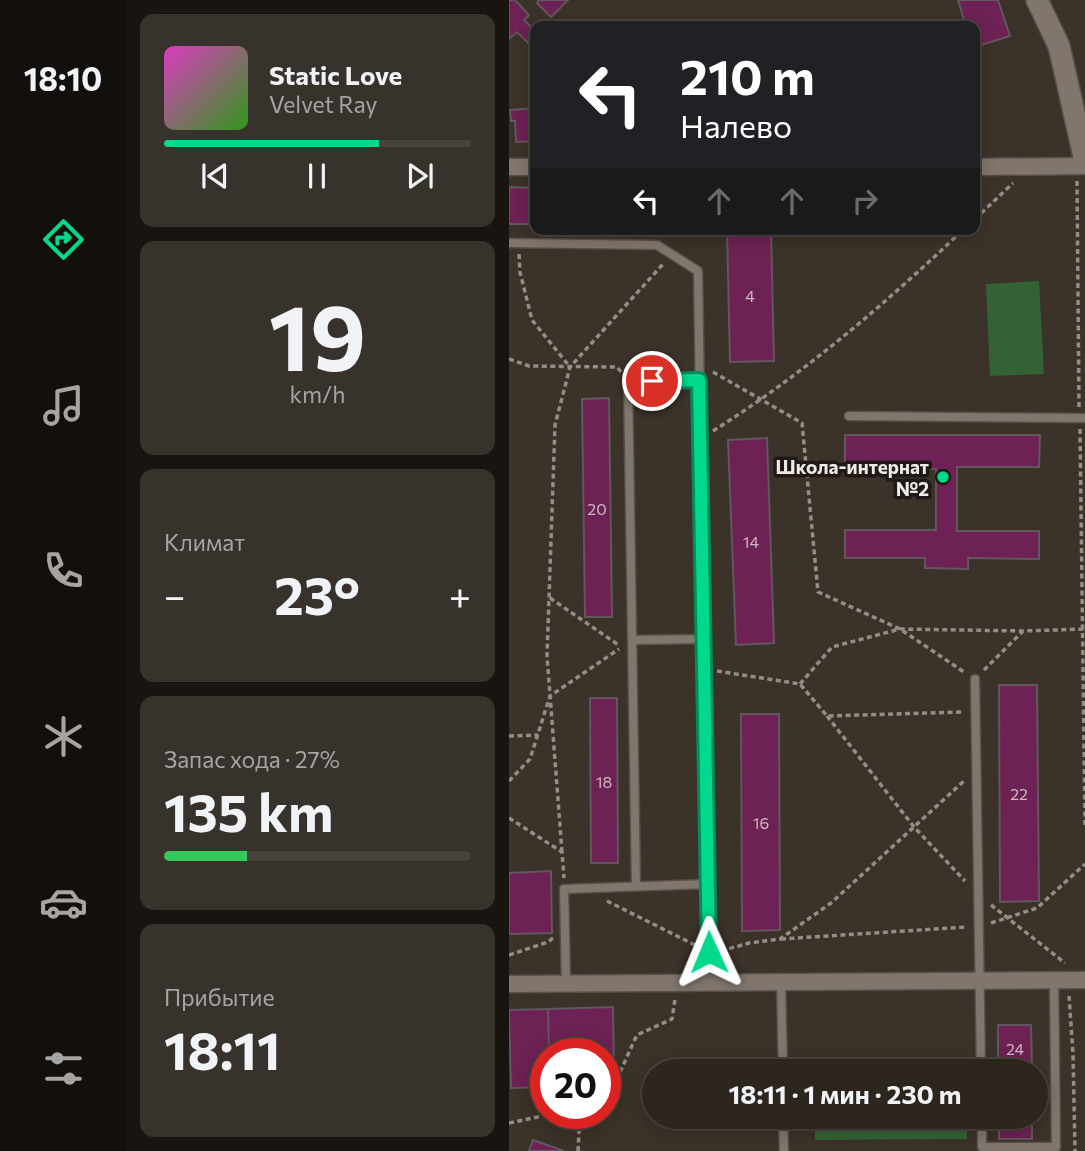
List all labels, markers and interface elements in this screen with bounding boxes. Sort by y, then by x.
text: 210 m [680,45,815,105]
icon: left [565,49,656,140]
text: 18:10 [24,58,102,98]
text: Static Love [269,59,402,90]
text: Velvet Ray [269,90,377,118]
text: Налево [680,105,792,145]
icon: previous [196,157,234,195]
icon: pause [298,157,336,195]
icon: next [401,157,439,195]
icon: left [627,182,665,220]
icon: ahead [700,182,738,220]
icon: ahead [773,182,811,220]
icon: right [846,182,884,220]
icon: directions [39,215,88,264]
text: 19 [269,278,366,390]
house number: 4 [745,286,755,305]
pin [622,351,682,411]
icon: arrive [633,362,671,400]
text: km/h [290,380,345,408]
icon: music [39,381,88,430]
place label: Школа-интернат №2 [776,455,929,500]
marker: Школа-интернат №2 [935,469,951,485]
house number: 20 [587,499,607,518]
text: Климат [164,528,245,556]
house number: 14 [743,532,760,551]
icon: phone [39,546,88,595]
text: 23° [274,562,360,626]
text: − [164,571,186,618]
text: + [449,571,471,618]
icon: climate [39,712,88,761]
text: Запас хода · 27% [164,745,340,773]
house number: 18 [596,772,612,791]
text: 135 km [164,779,333,843]
house number: 22 [1010,784,1028,803]
house number: 16 [753,813,769,832]
icon: car [39,878,88,927]
position arrow [672,915,746,989]
text: Прибытие [164,983,275,1011]
text: 18:11 [164,1017,281,1081]
speed limit sign: 20 [530,1038,621,1129]
house number: 24 [1006,1039,1024,1058]
icon: filters [39,1044,88,1093]
text: 18:11 · 1 мин · 230 m [729,1078,961,1109]

